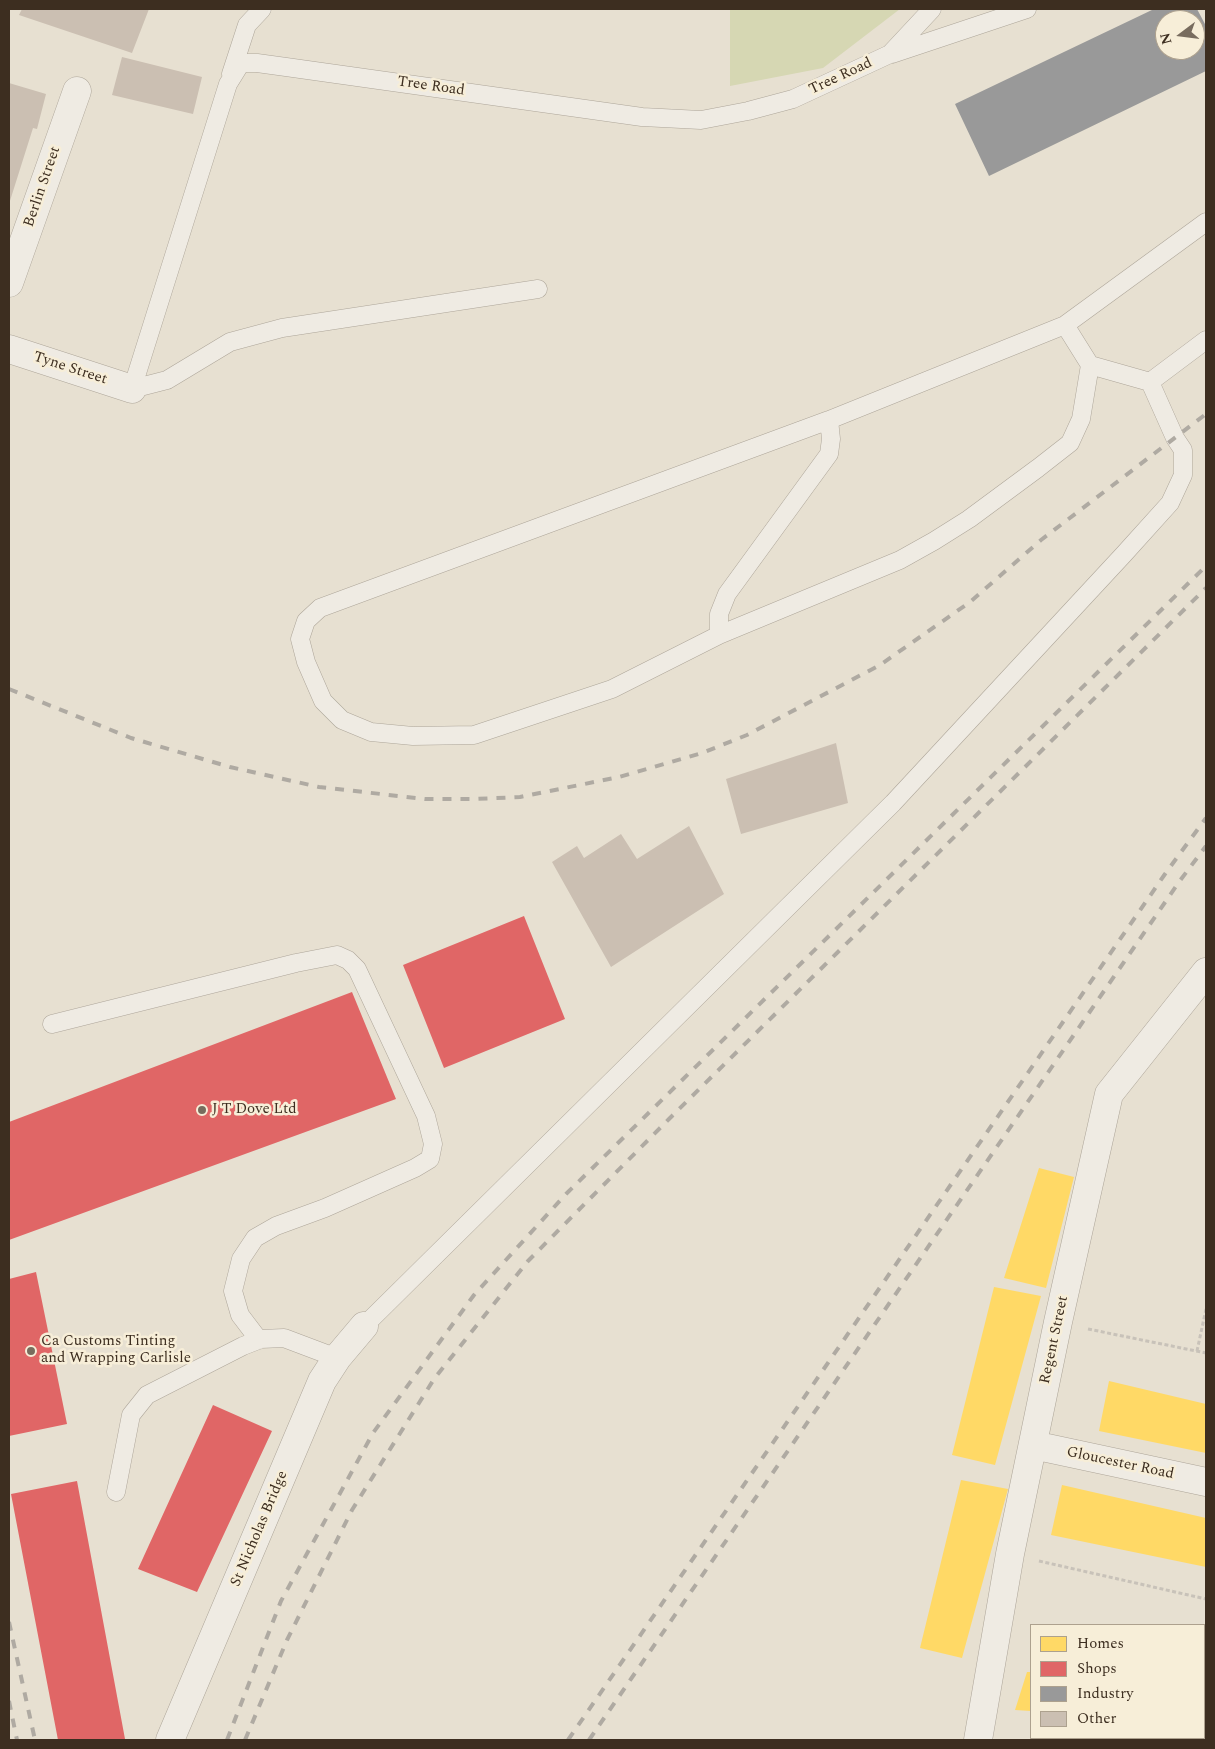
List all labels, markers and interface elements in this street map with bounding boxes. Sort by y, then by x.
north arrow [1155,10,1205,60]
text: N [1154,31,1178,47]
street label: Tree Road [807,55,875,99]
street label: Tree Road [396,73,466,101]
street label: Berlin Street [21,144,65,230]
street label: Tyne Street [31,349,109,389]
place label: J T Dove Ltd [212,1101,297,1119]
marker: J T Dove Ltd [196,1104,208,1116]
street label: Regent Street [1037,1294,1073,1386]
place label: Ca Customs Tinting and Wrapping Carlisle [41,1333,191,1368]
marker: Ca Customs Tinting and Wrapping Carlisle [25,1345,37,1357]
street label: Gloucester Road [1065,1444,1175,1484]
street label: St Nicholas Bridge [227,1468,293,1590]
legend [1030,1624,1205,1739]
text: Homes [1077,1632,1124,1655]
text: Shops [1077,1657,1117,1680]
text: Industry [1077,1682,1133,1705]
text: Other [1077,1707,1116,1730]

